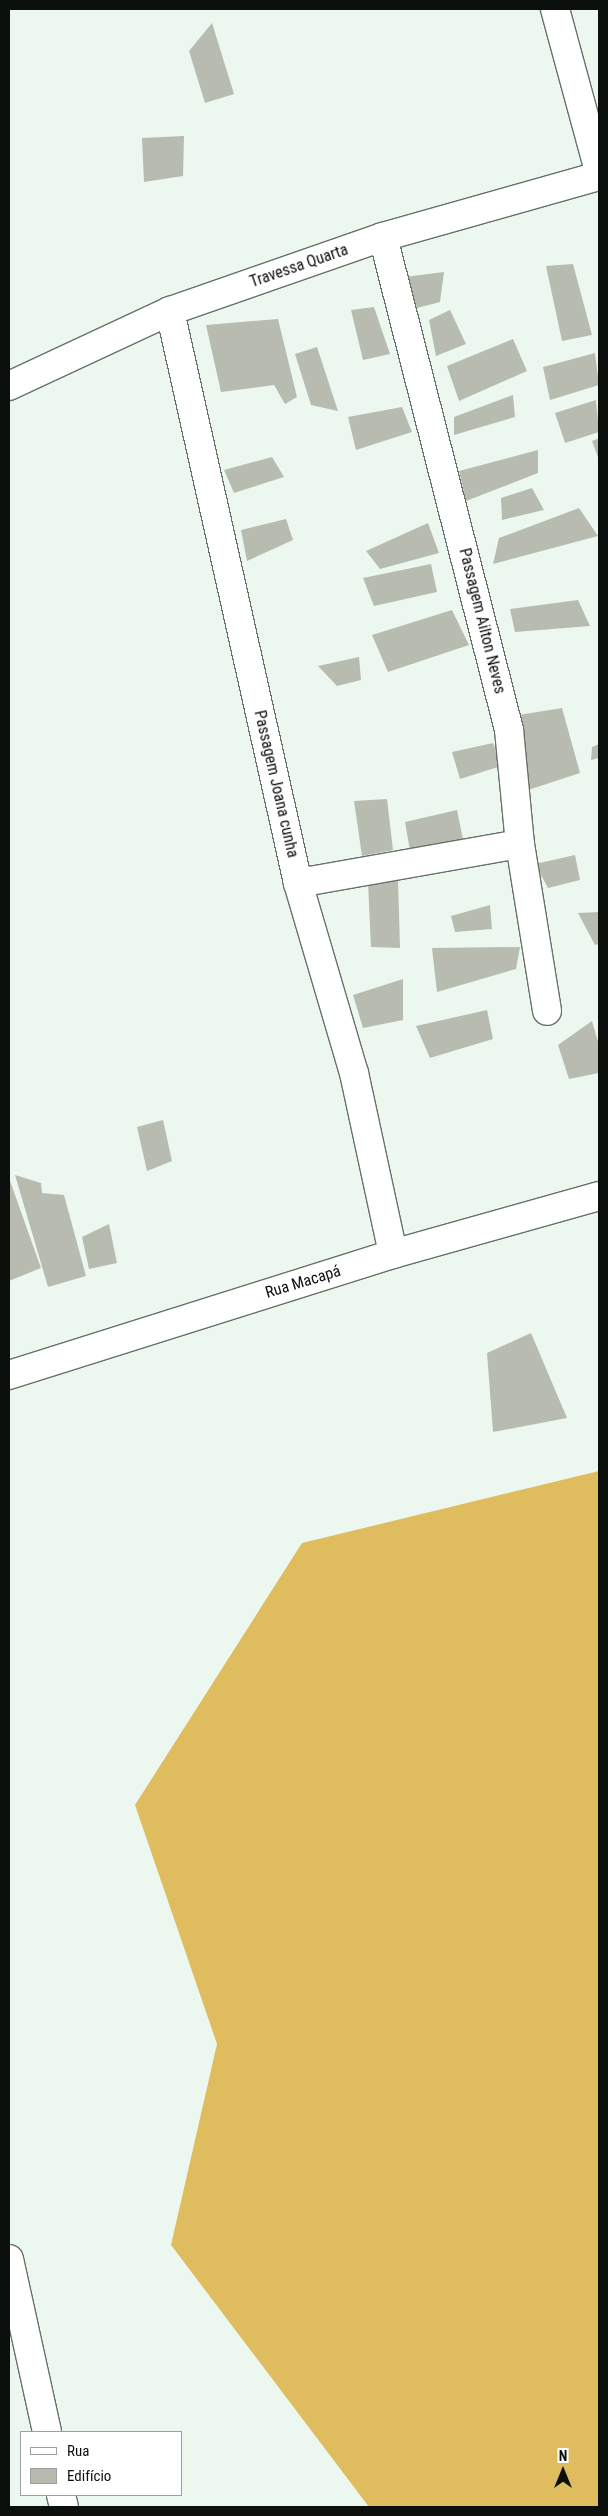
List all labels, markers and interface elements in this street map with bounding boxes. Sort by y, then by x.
street label: Travessa Quarta [247,240,351,292]
street label: Passagem Ailton Neves [455,546,509,696]
street label: Passagem Joana cunha [250,708,302,860]
street label: Rua Macapá [263,1261,343,1303]
legend [20,2431,182,2496]
text: Rua [67,2442,89,2460]
north arrow [538,2446,588,2496]
text: N [559,2448,567,2464]
text: Edifício [67,2467,111,2485]

